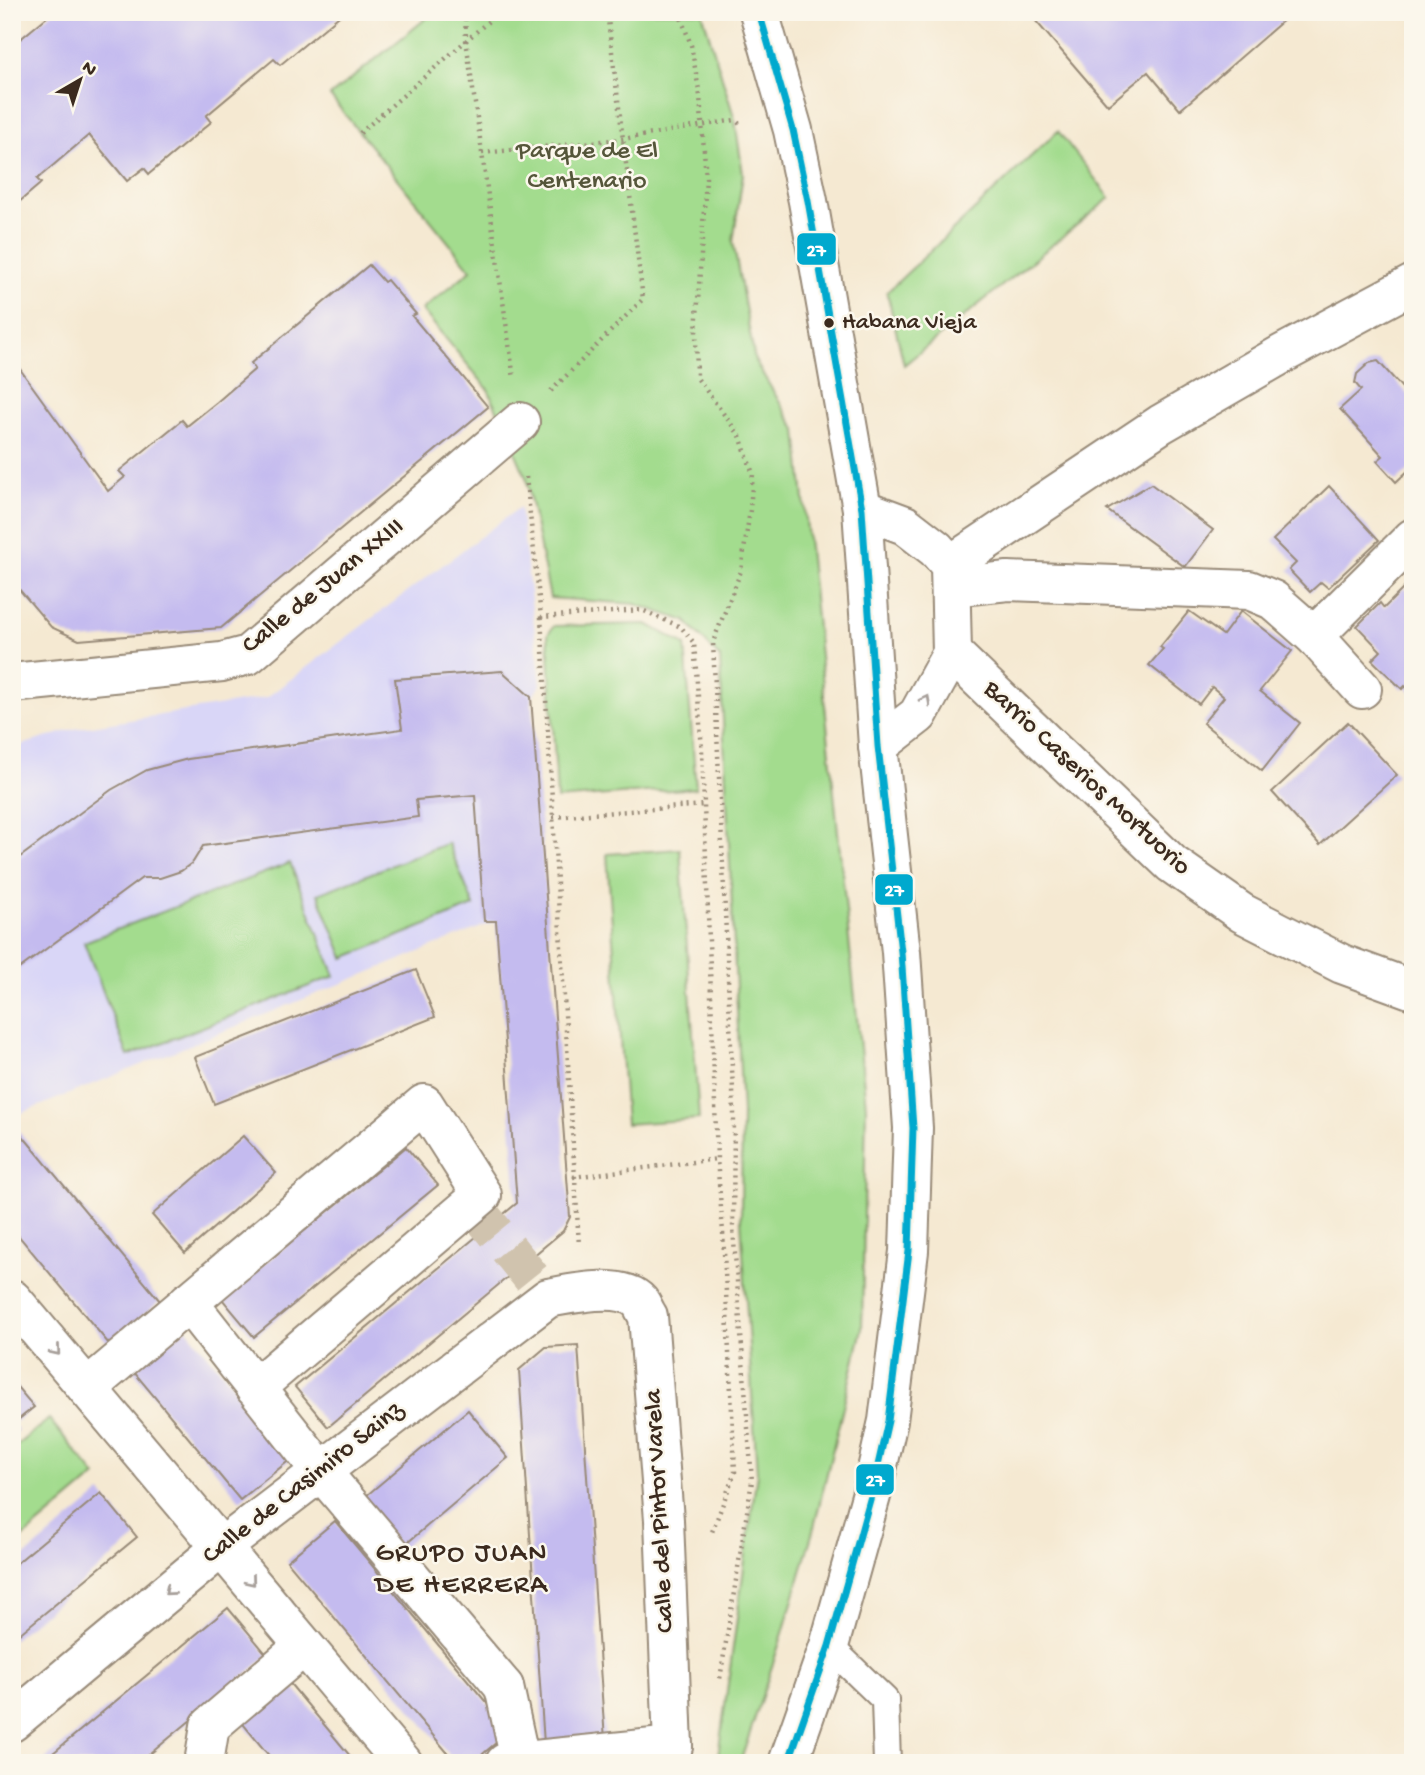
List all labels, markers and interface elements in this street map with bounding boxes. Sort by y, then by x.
north arrow [46,46,116,116]
text: N [76,57,101,82]
park label: Parque de El Centenario [515,137,658,198]
line badge: 27 [796,232,837,266]
text: 27 [806,241,827,264]
place label: Habana Vieja [842,309,977,338]
marker: Habana Vieja [822,316,836,330]
street label: Calle de Juan XXIII [237,512,411,662]
street label: Barrio Caserios Mortuorio [975,674,1196,883]
one-way arrow [918,695,932,707]
line badge: 27 [874,873,914,906]
text: 27 [884,881,905,904]
one-way arrow [48,1343,60,1356]
street label: Calle del Pintor Varela [639,1387,683,1633]
street label: Calle de Casimiro Sainz [197,1395,412,1572]
line badge: 27 [855,1463,895,1496]
text: 27 [865,1471,886,1494]
district label: GRUPO JUAN DE HERRERA [373,1538,549,1603]
one-way arrow [242,1573,255,1586]
one-way arrow [165,1582,177,1595]

